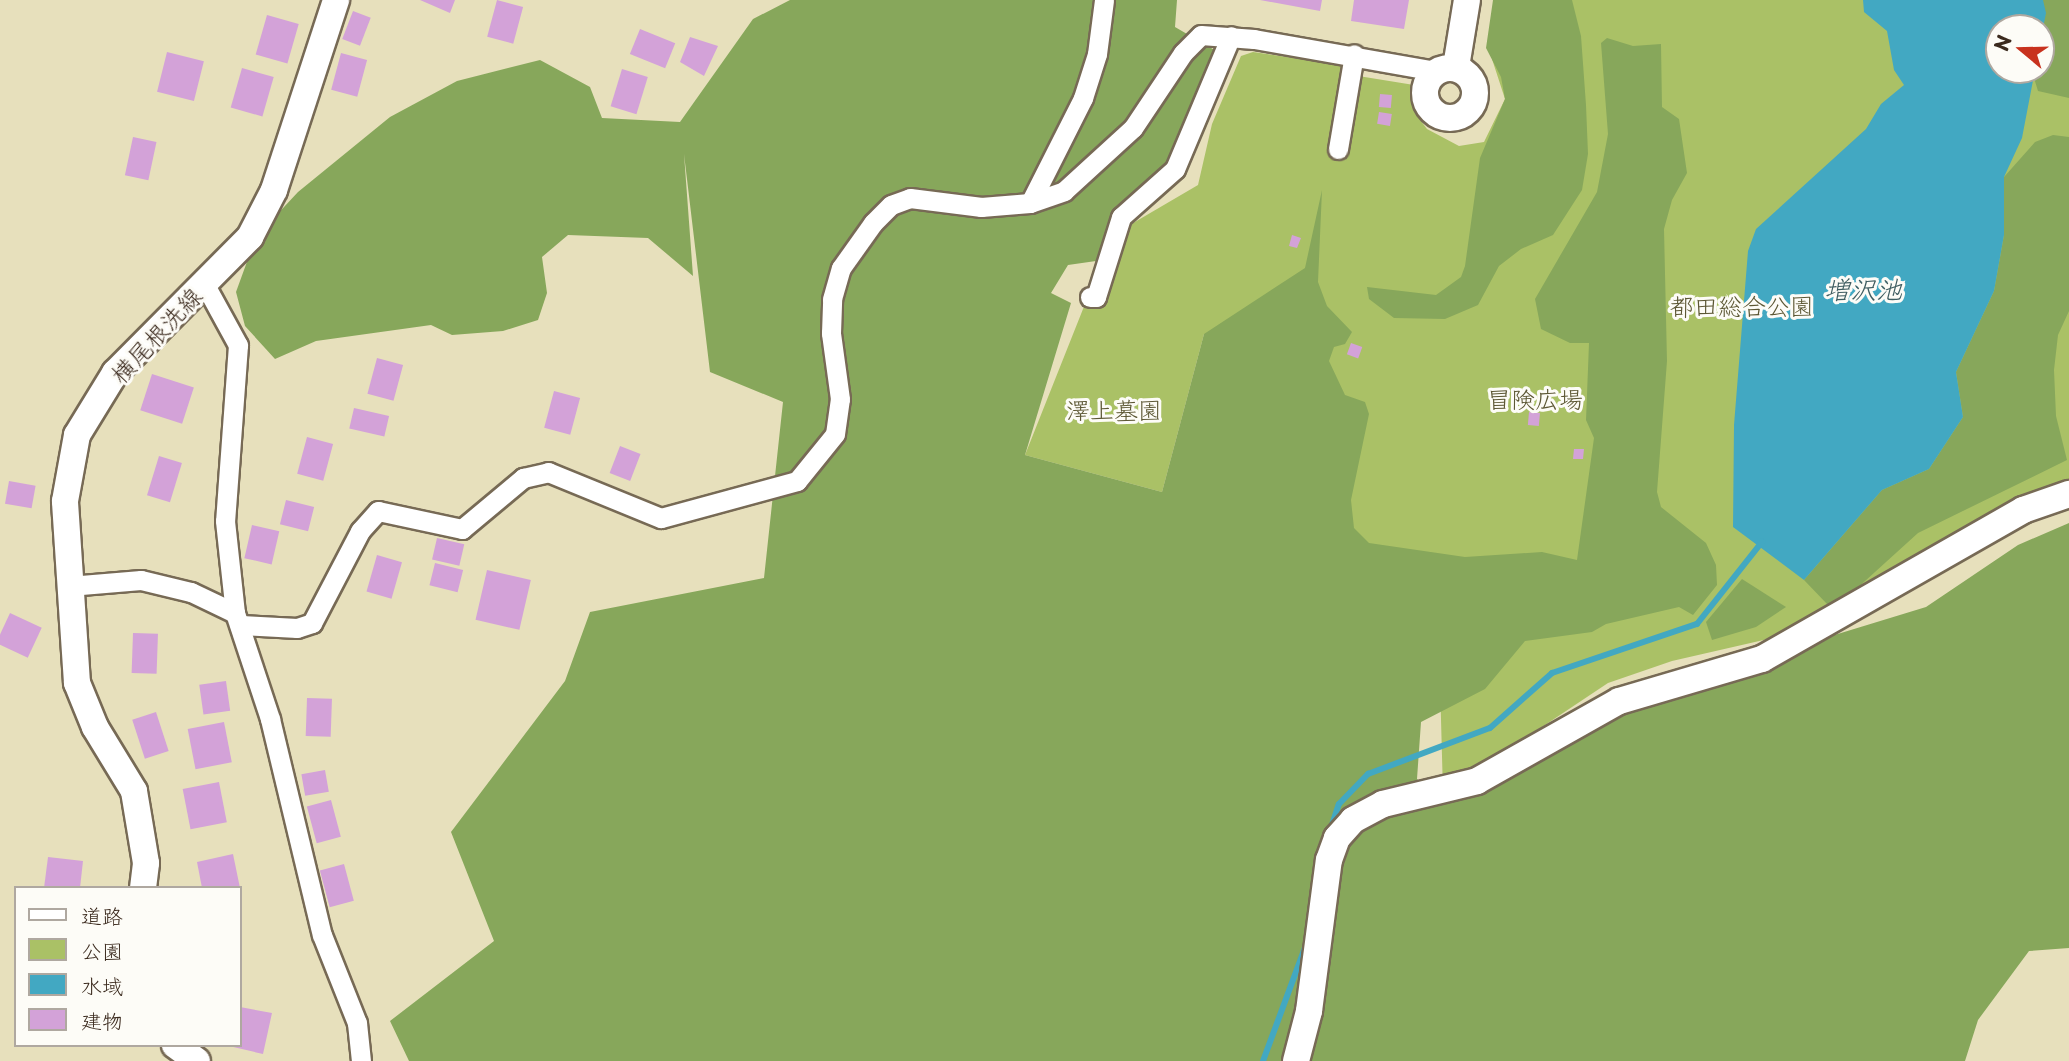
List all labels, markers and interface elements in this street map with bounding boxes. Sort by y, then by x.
north arrow [1985,14,2055,84]
text: N [1986,31,2018,54]
water label: 増沢池 [1824,273,1902,305]
street label: 横尾根洗線 [105,281,207,389]
park label: 都田総合公園 [1670,292,1814,320]
park label: 冒険広場 [1487,385,1583,413]
park label: 澤上墓園 [1066,396,1162,424]
legend [14,886,242,1047]
text: 道路 [81,899,123,931]
text: 公園 [81,934,123,966]
text: 水域 [81,969,123,1001]
text: 建物 [81,1004,123,1036]

